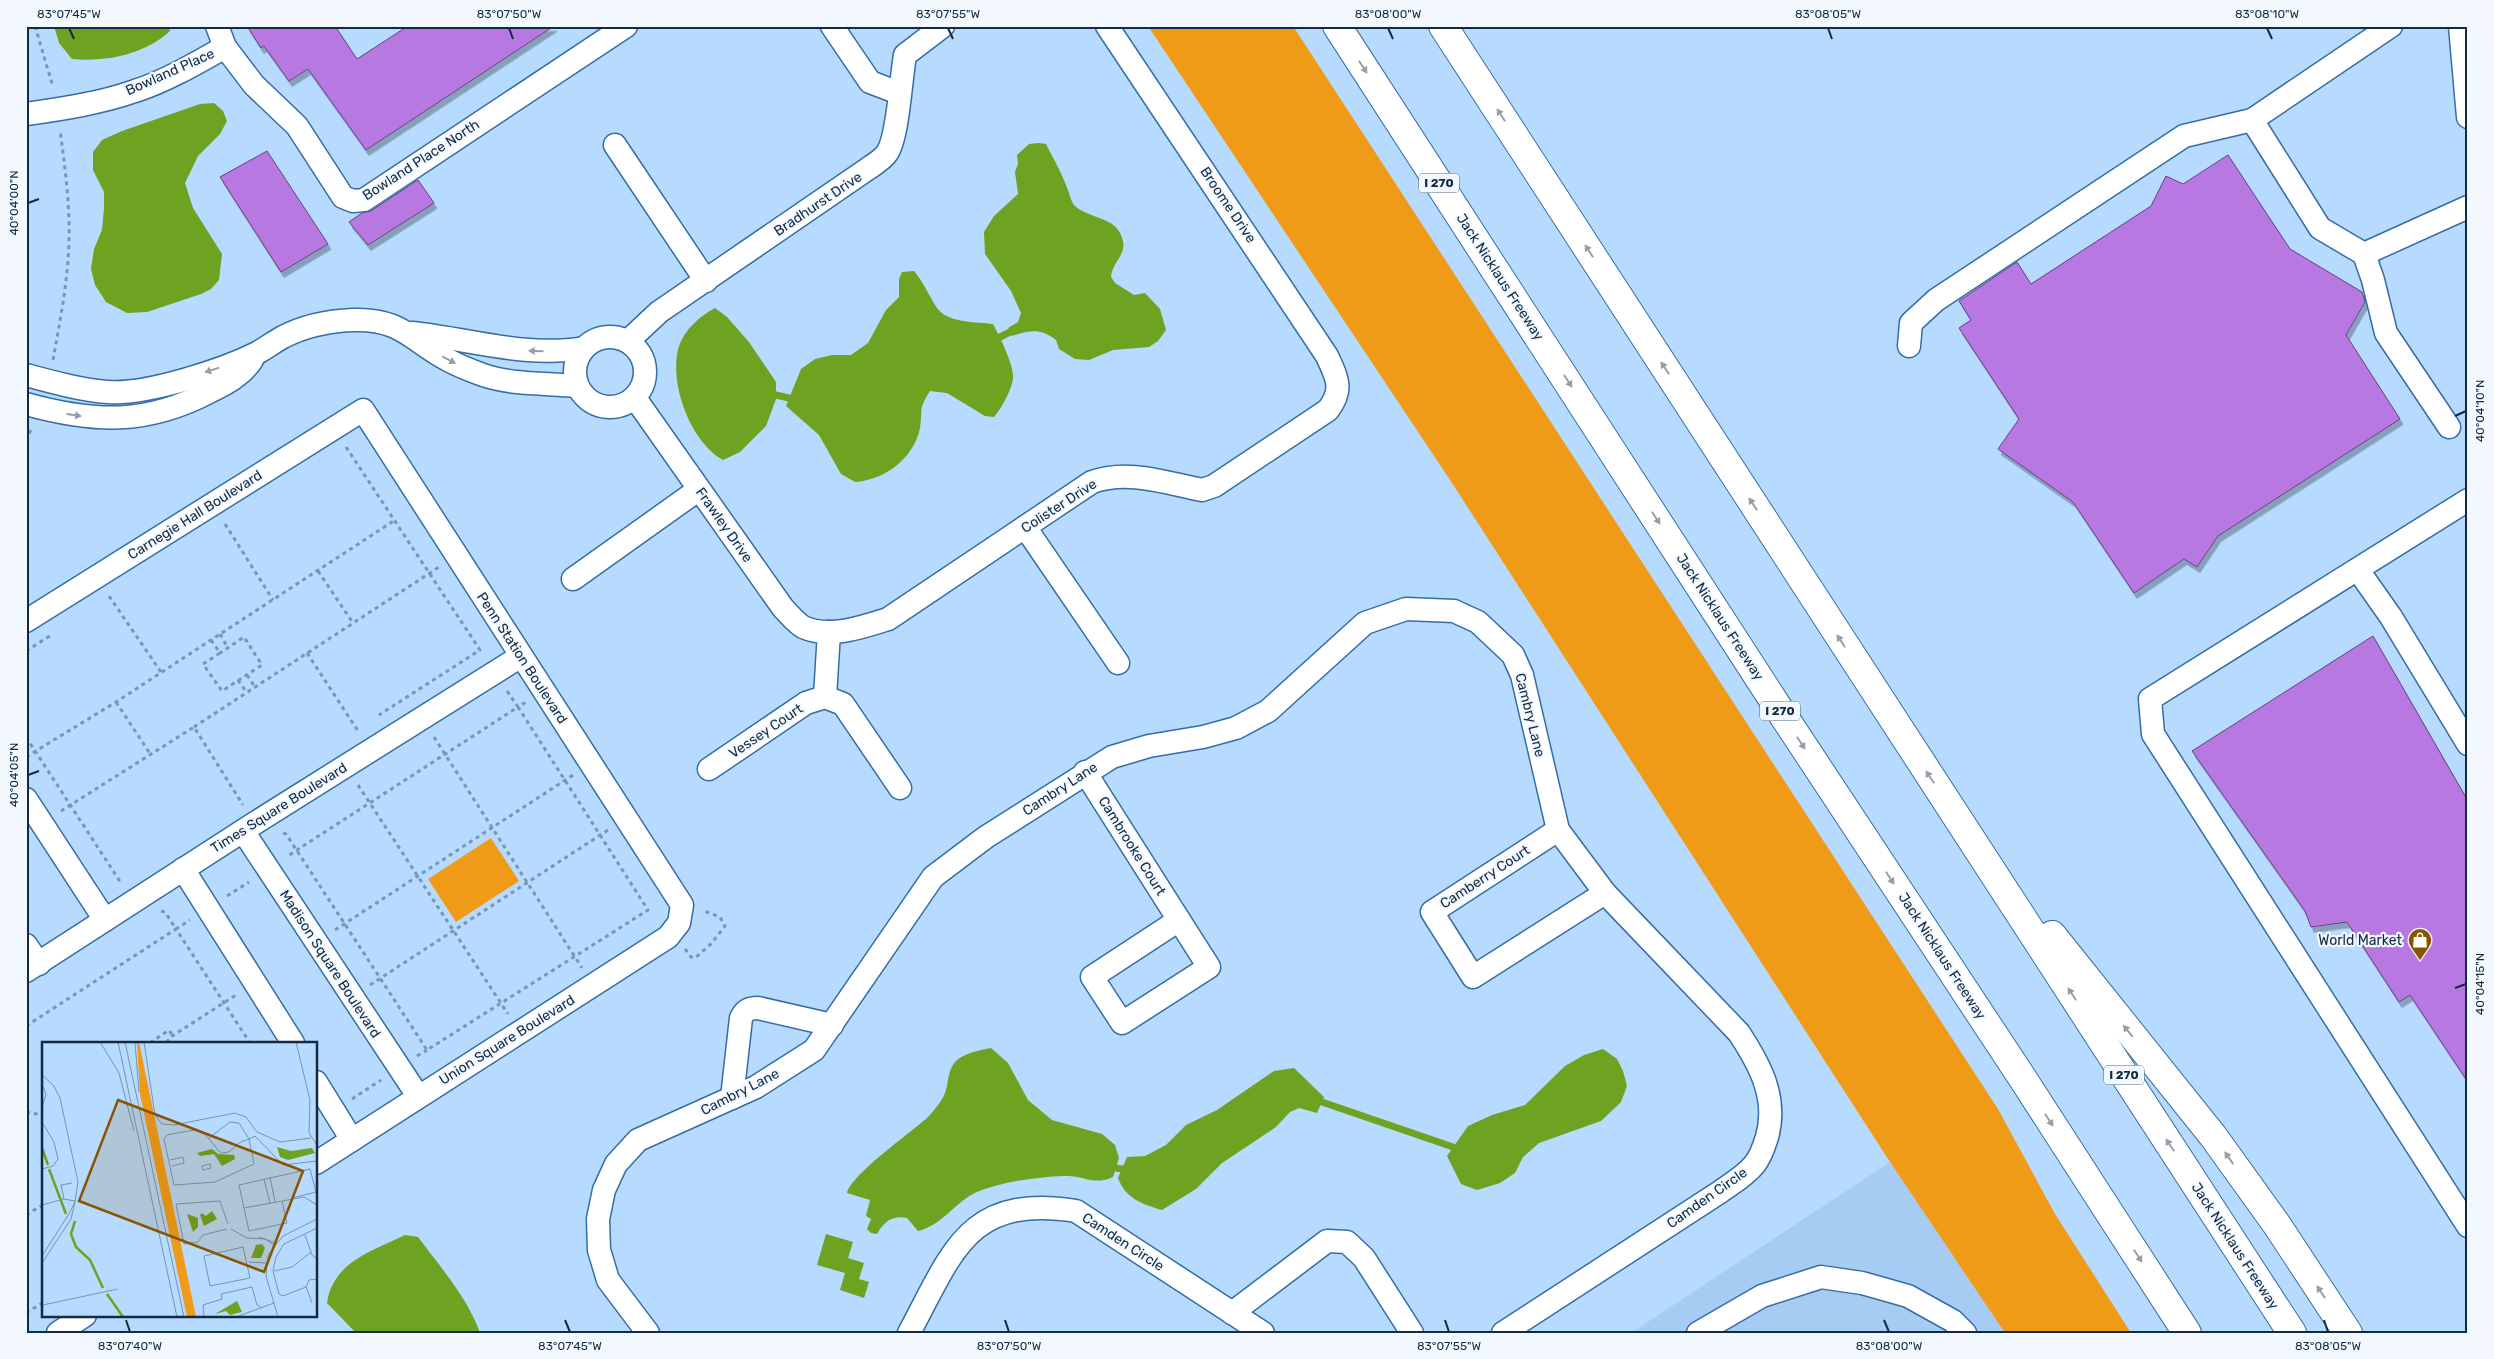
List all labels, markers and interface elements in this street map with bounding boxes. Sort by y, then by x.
text: 83°07'45"W [37,7,101,21]
text: 83°07'50"W [477,7,542,21]
text: 83°07'55"W [916,7,981,21]
text: 83°08'00"W [1355,7,1422,21]
text: 83°08'05"W [1795,7,1861,21]
text: 83°08'10"W [2235,7,2299,21]
street label: Bowland Place [123,45,217,99]
one-way arrow [1358,60,1368,74]
one-way arrow [1496,109,1505,122]
street label: Bowland Place North [359,116,483,204]
street label: Broome Drive [1196,164,1260,246]
street label: Bradhurst Drive [771,168,865,240]
text: 40°04'00"N [7,170,21,236]
road number: I 270 [1419,174,1459,192]
street label: Jack Nicklaus Freeway [1453,210,1548,344]
one-way arrow [1585,245,1594,258]
one-way arrow [528,347,544,355]
one-way arrow [442,356,456,364]
one-way arrow [1660,361,1670,375]
one-way arrow [204,366,219,374]
one-way arrow [1563,375,1572,388]
text: 40°04'10"N [2473,380,2487,442]
one-way arrow [66,411,82,419]
street label: Carnegie Hall Boulevard [125,467,265,563]
street label: Colister Drive [1018,475,1100,537]
street label: Frawley Drive [692,484,756,566]
one-way arrow [1748,498,1758,511]
one-way arrow [1651,511,1661,524]
street label: Jack Nicklaus Freeway [1673,550,1768,684]
street label: Penn Station Boulevard [473,589,571,727]
one-way arrow [1837,634,1846,647]
street label: Cambry Lane [1511,671,1549,759]
street label: Vessey Court [726,700,807,762]
road number: I 270 [1760,701,1800,720]
one-way arrow [1796,736,1806,749]
text: 40°04'05"N [7,743,21,807]
street label: Cambry Lane [1019,758,1101,820]
street label: Times Square Boulevard [208,759,350,857]
one-way arrow [1925,770,1935,784]
street label: Cambrooke Court [1095,793,1170,899]
street label: Camberry Court [1437,841,1534,912]
one-way arrow [1885,871,1895,885]
street label: Madison Square Boulevard [276,887,384,1041]
street label: Jack Nicklaus Freeway [1895,889,1990,1023]
shop icon: World Market [2407,927,2433,961]
place label: World Market [2318,932,2403,949]
text: 40°04'15"N [2473,953,2487,1015]
one-way arrow [2067,988,2076,1001]
street label: Union Square Boulevard [436,991,578,1089]
one-way arrow [2123,1024,2134,1037]
inset map [42,1042,318,1316]
street label: Cambry Lane [698,1065,782,1119]
road number: I 270 [2104,1066,2144,1084]
one-way arrow [2045,1113,2054,1126]
one-way arrow [2165,1138,2174,1152]
one-way arrow [2224,1151,2234,1165]
street label: Camden Circle [1663,1164,1751,1232]
street label: Jack Nicklaus Freeway [2188,1179,2283,1313]
street label: Camden Circle [1079,1209,1167,1275]
one-way arrow [2133,1249,2142,1263]
one-way arrow [2316,1285,2326,1299]
text: 83°07'40"W [98,1339,163,1353]
text: 83°07'45"W [538,1339,602,1353]
text: 83°07'50"W [977,1339,1042,1353]
text: 83°07'55"W [1417,1339,1482,1353]
text: 83°08'00"W [1856,1339,1923,1353]
text: 83°08'05"W [2295,1339,2361,1353]

